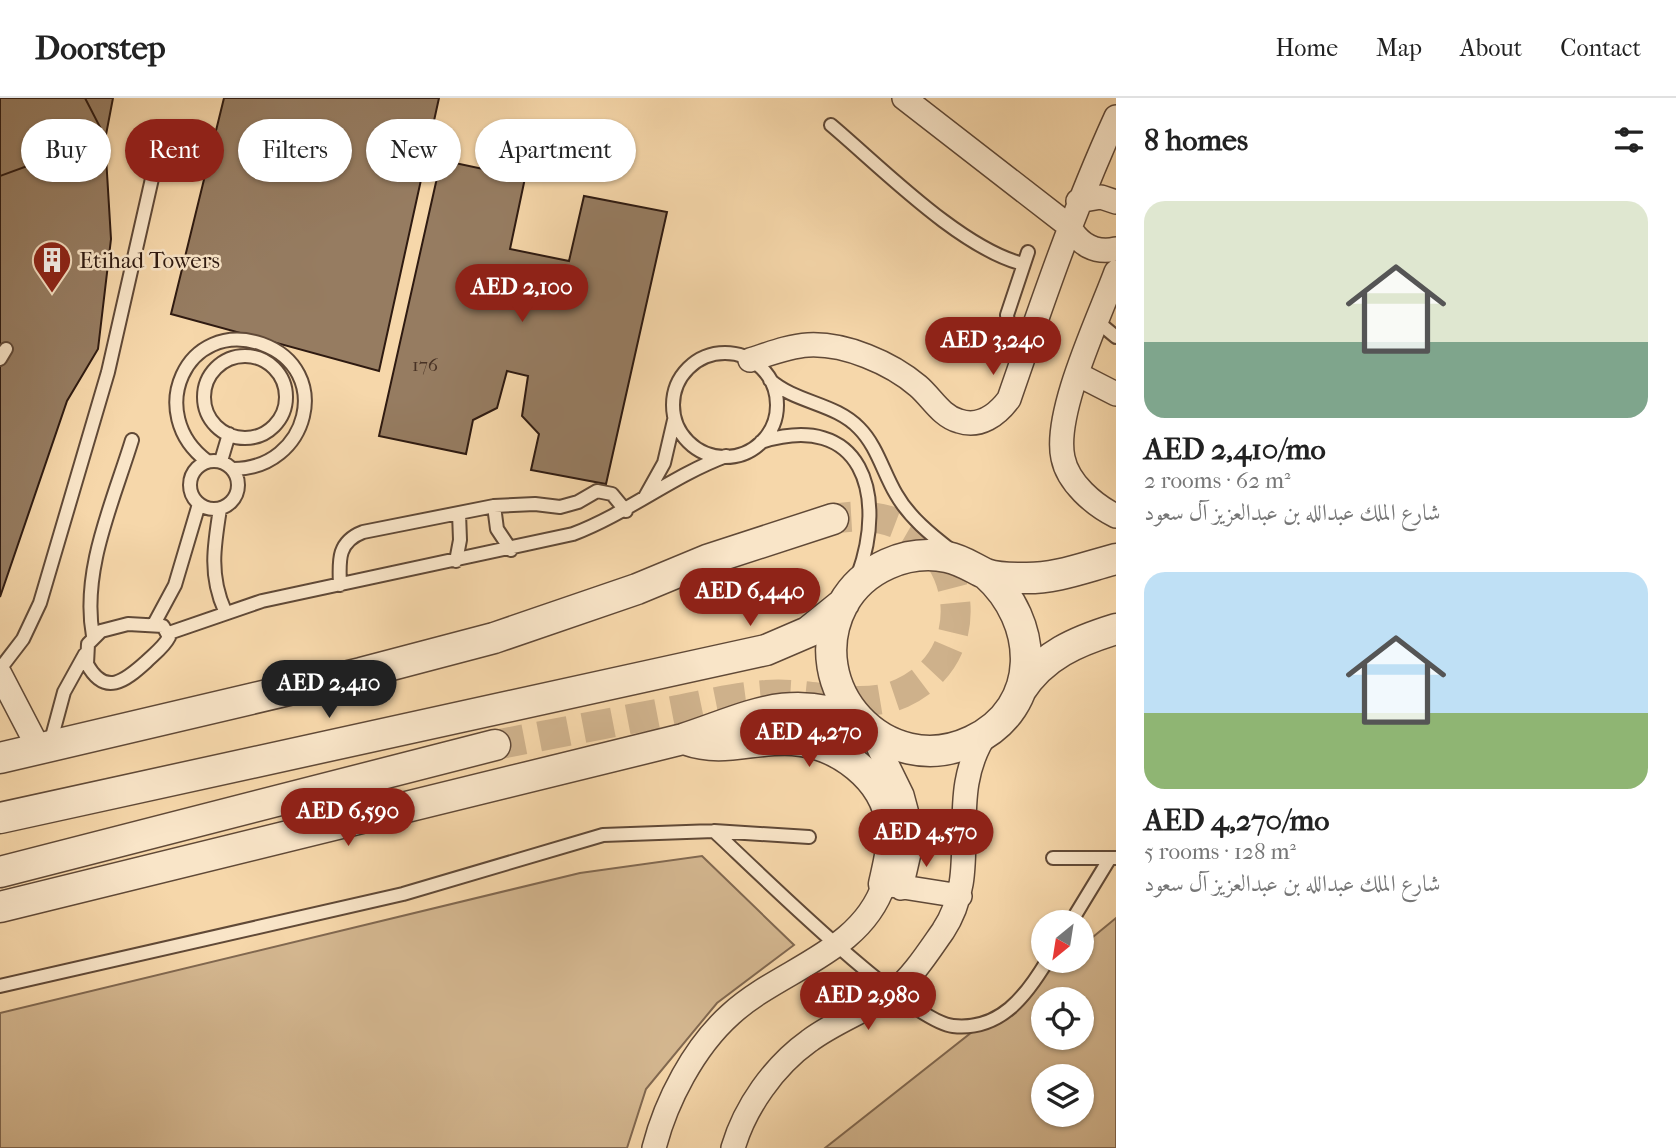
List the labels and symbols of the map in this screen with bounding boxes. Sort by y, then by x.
building icon: Etihad Towers [31,239,73,294]
place label: Etihad Towers [79,247,220,274]
pin: AED 2,100 [442,264,602,324]
pin: AED 3,240 [913,317,1073,377]
house number: 176 [412,354,439,376]
pin: AED 6,440 [670,568,830,628]
pin: AED 2,410 [249,660,409,720]
pin: AED 4,270 [729,710,889,769]
pin: AED 6,590 [268,788,428,848]
pin: AED 4,570 [846,810,1006,869]
north arrow [1031,910,1094,973]
pin: AED 2,980 [788,972,948,1032]

